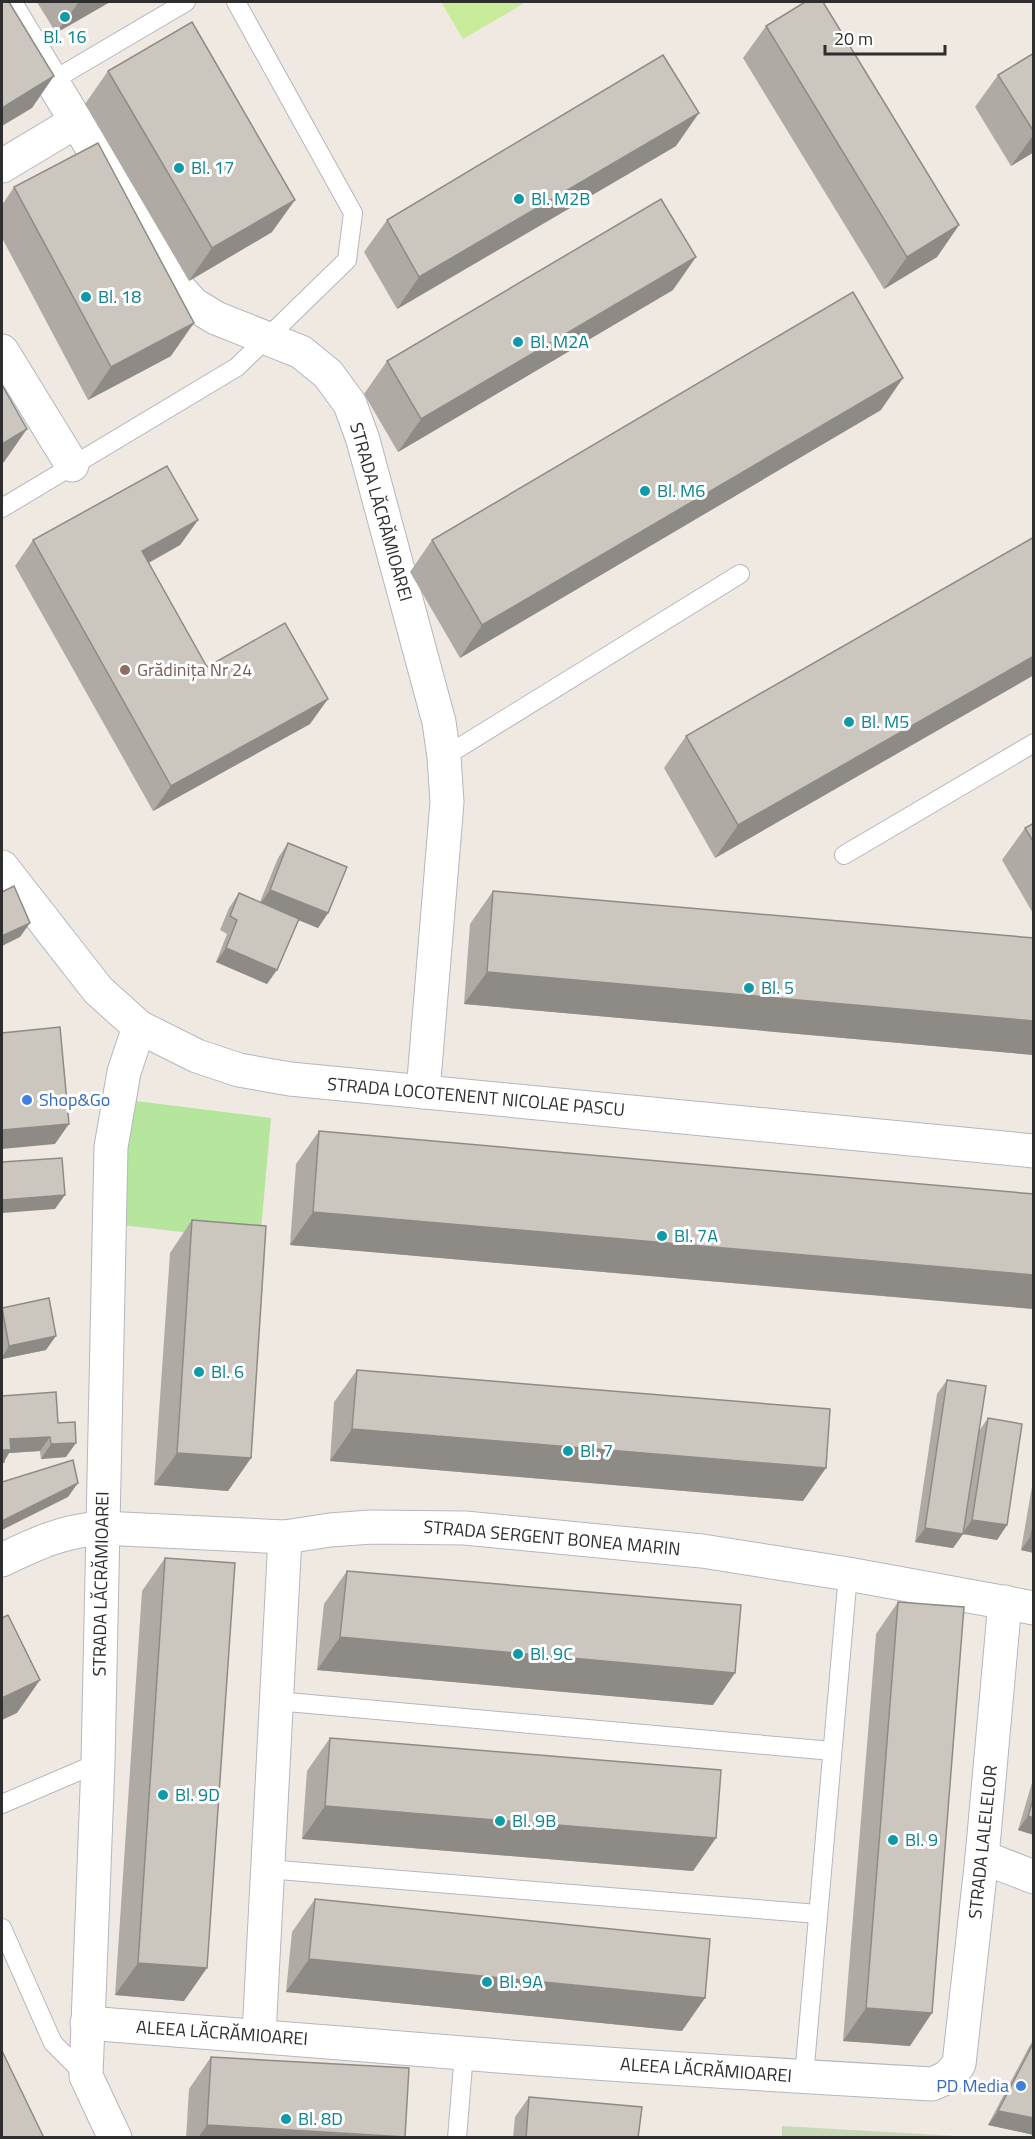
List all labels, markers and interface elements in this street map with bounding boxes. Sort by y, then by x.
marker: Bl. 16 [58,10,72,24]
scale bar [825,18,945,56]
place label: Bl. 16 [43,23,87,50]
text: 20 m [834,25,873,52]
place label: Bl. 17 [191,154,234,181]
marker: Bl. 17 [172,161,186,175]
place label: Bl. M2B [531,185,590,212]
marker: Bl. M2B [512,192,526,206]
place label: Bl. 18 [98,283,141,310]
marker: Bl. 18 [79,290,93,304]
place label: Bl. M2A [530,328,589,355]
marker: Bl. M2A [511,335,525,349]
street label: STRADA LĂCRĂMIOAREI [343,419,420,604]
place label: Bl. M6 [657,477,705,504]
marker: Bl. M6 [638,484,652,498]
place label: Grădinița Nr 24 [137,656,252,683]
marker: Grădinița Nr 24 [118,663,132,677]
place label: Bl. M5 [861,708,909,735]
marker: Bl. M5 [842,715,856,729]
place label: Bl. 5 [761,974,794,1001]
marker: Bl. 5 [742,981,756,995]
street label: STRADA LOCOTENENT NICOLAE PASCU [326,1070,626,1123]
place label: Shop&Go [39,1086,110,1113]
marker: Shop&Go [20,1093,34,1107]
place label: Bl. 7A [674,1222,718,1249]
marker: Bl. 7A [655,1229,669,1243]
place label: Bl. 6 [211,1358,244,1385]
marker: Bl. 6 [192,1365,206,1379]
place label: Bl. 7 [580,1437,613,1464]
marker: Bl. 7 [561,1444,575,1458]
street label: STRADA LĂCRĂMIOAREI [85,1491,116,1677]
street label: STRADA SERGENT BONEA MARIN [422,1513,682,1562]
place label: Bl. 9C [530,1640,573,1667]
marker: Bl. 9C [511,1647,525,1661]
street label: STRADA LALELELOR [961,1764,1004,1920]
place label: Bl. 9D [175,1781,220,1808]
marker: Bl. 9D [156,1788,170,1802]
place label: Bl. 9B [512,1807,556,1834]
marker: Bl. 9B [493,1814,507,1828]
place label: Bl. 9 [905,1826,938,1853]
marker: Bl. 9 [886,1833,900,1847]
place label: Bl. 9A [499,1968,543,1995]
marker: Bl. 9A [480,1975,494,1989]
street label: ALEEA LĂCRĂMIOAREI [135,2013,309,2052]
street label: ALEEA LĂCRĂMIOAREI [619,2050,793,2089]
place label: PD Media [936,2072,1009,2099]
marker: PD Media [1014,2079,1028,2093]
place label: Bl. 8D [298,2105,343,2132]
marker: Bl. 8D [279,2112,293,2126]

